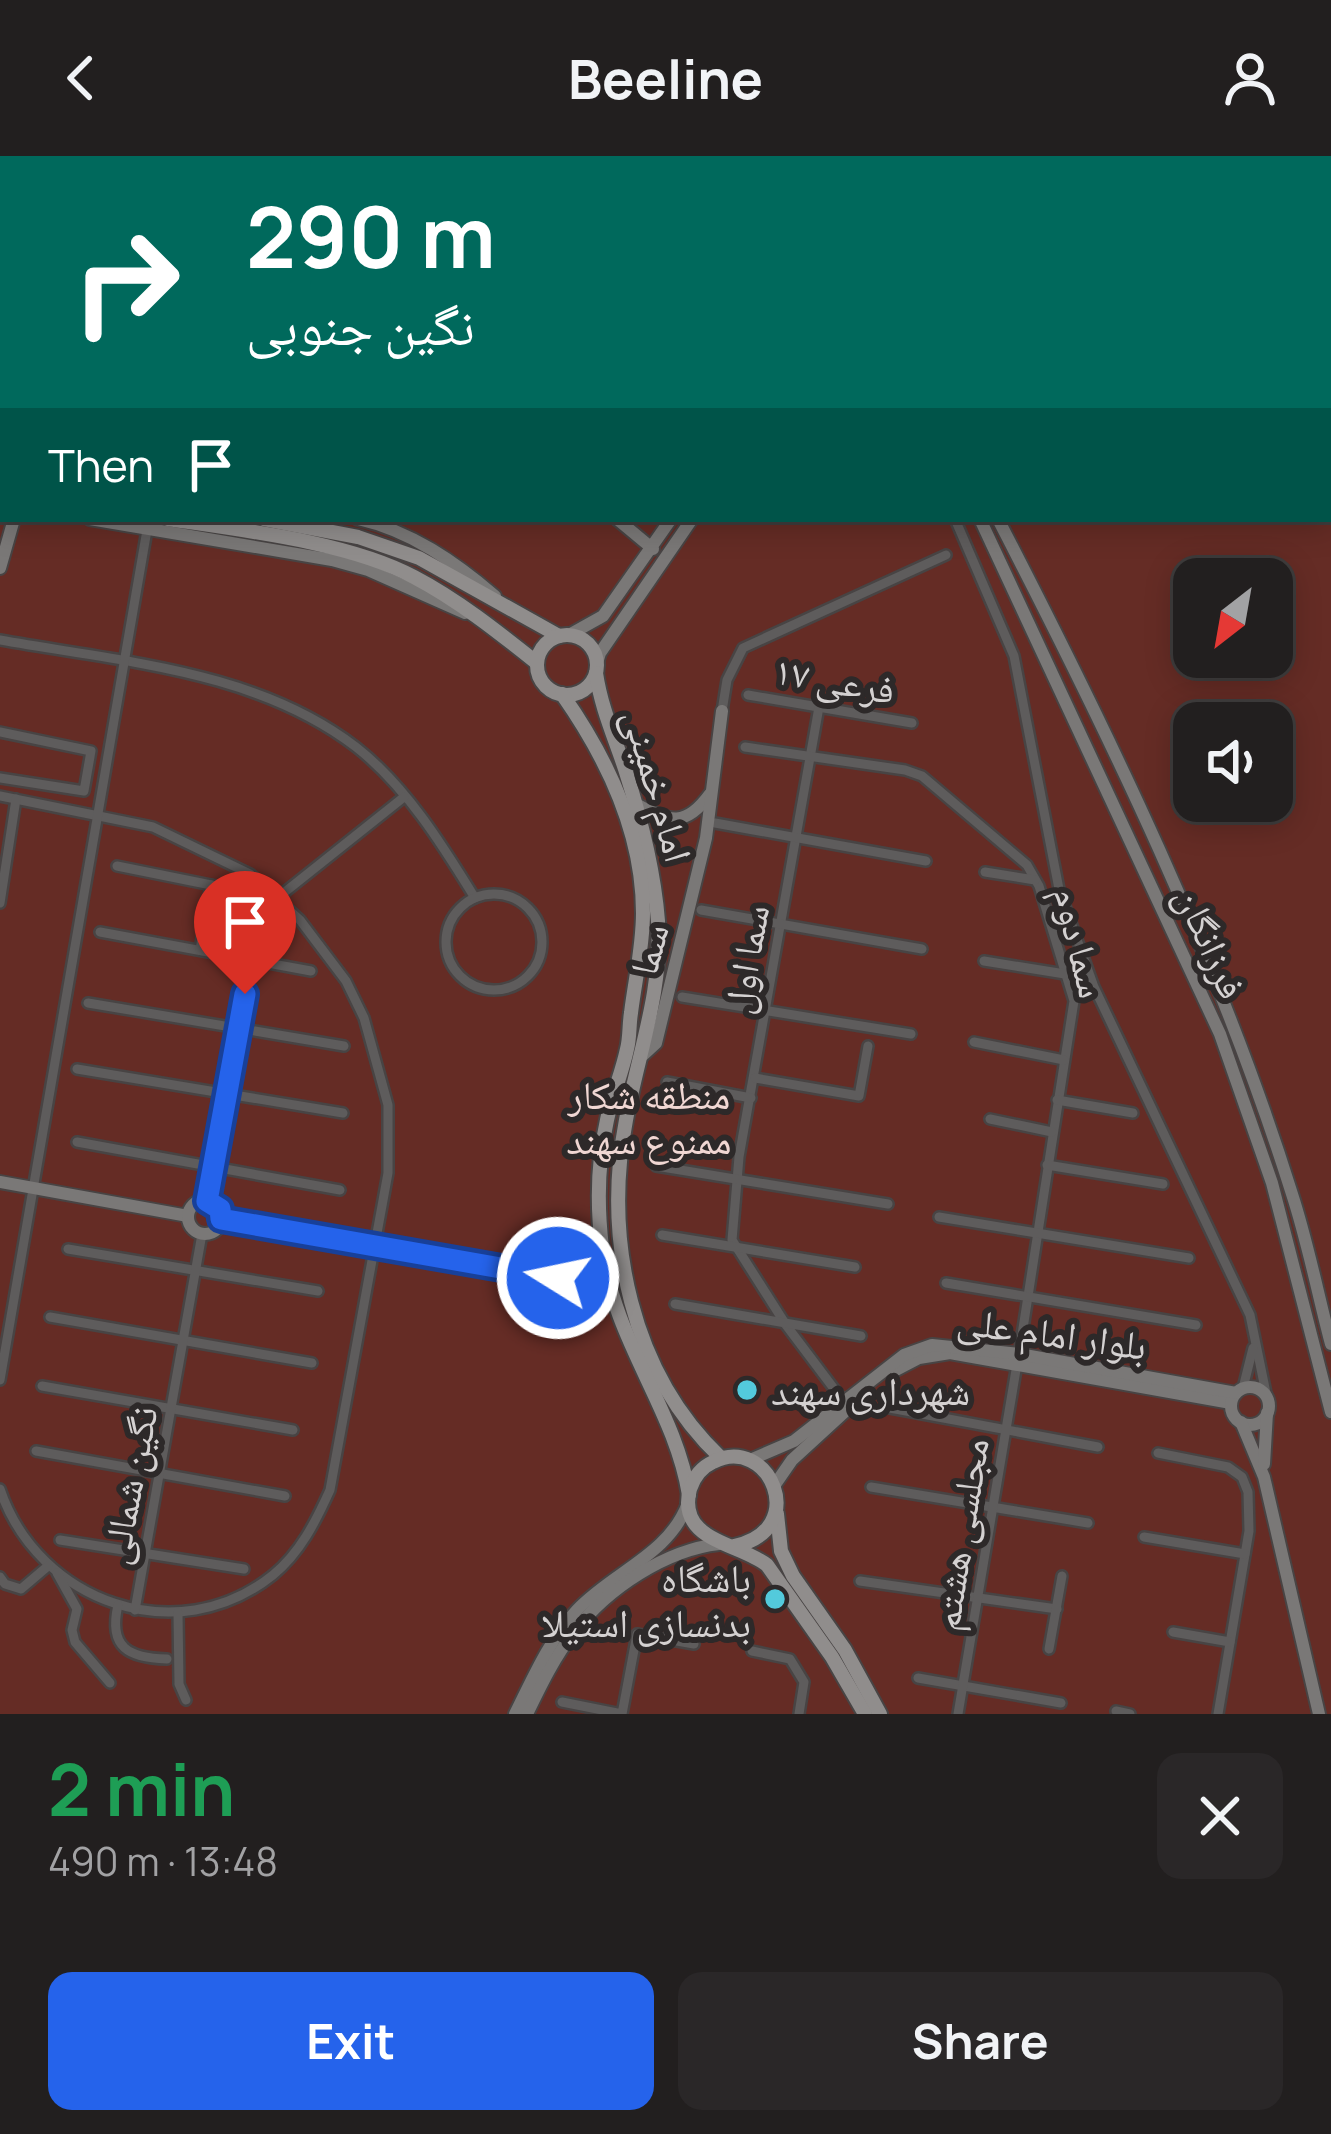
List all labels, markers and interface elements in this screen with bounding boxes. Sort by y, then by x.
text: Beeline [568,41,763,115]
icon: back [48,45,114,111]
icon: person [1217,45,1283,111]
text: 290 m [246,178,496,293]
icon: right [48,204,204,360]
text: نگین جنوبی [246,287,475,361]
icon: arrive [178,432,244,498]
text: Then [48,434,154,496]
north arrow [1173,558,1293,678]
map controls [1173,558,1293,822]
street label: فرعی ۱۷ [770,642,900,716]
street label: امام خمینی [610,702,707,868]
button: sound [1173,702,1293,822]
pin [194,871,296,994]
street label: فرزانگان [1163,877,1261,1007]
street label: سما دوم [1040,881,1121,1004]
icon: arrive [212,889,278,955]
street label: سما اول [709,900,781,1018]
street label: سما [615,917,681,981]
park label: منطقه شکار ممنوع سهند [566,1067,732,1166]
position arrow [495,1215,621,1341]
street label: بلوار امام علی [954,1292,1150,1373]
place label: شهرداری سهند [771,1363,970,1417]
marker: شهرداری سهند [734,1377,760,1403]
street label: نگین شمالی [86,1401,170,1569]
street label: مجلسی هشتم [917,1434,1001,1634]
place label: باشگاه بدنسازی استیلا [542,1550,751,1649]
marker: باشگاه بدنسازی استیلا [762,1586,788,1612]
text: 2 min [48,1739,235,1838]
button: close [1157,1753,1283,1879]
text: 490 m · 13:48 [48,1834,278,1888]
button: Exit [48,1972,654,2110]
button: Share [678,1972,1283,2110]

